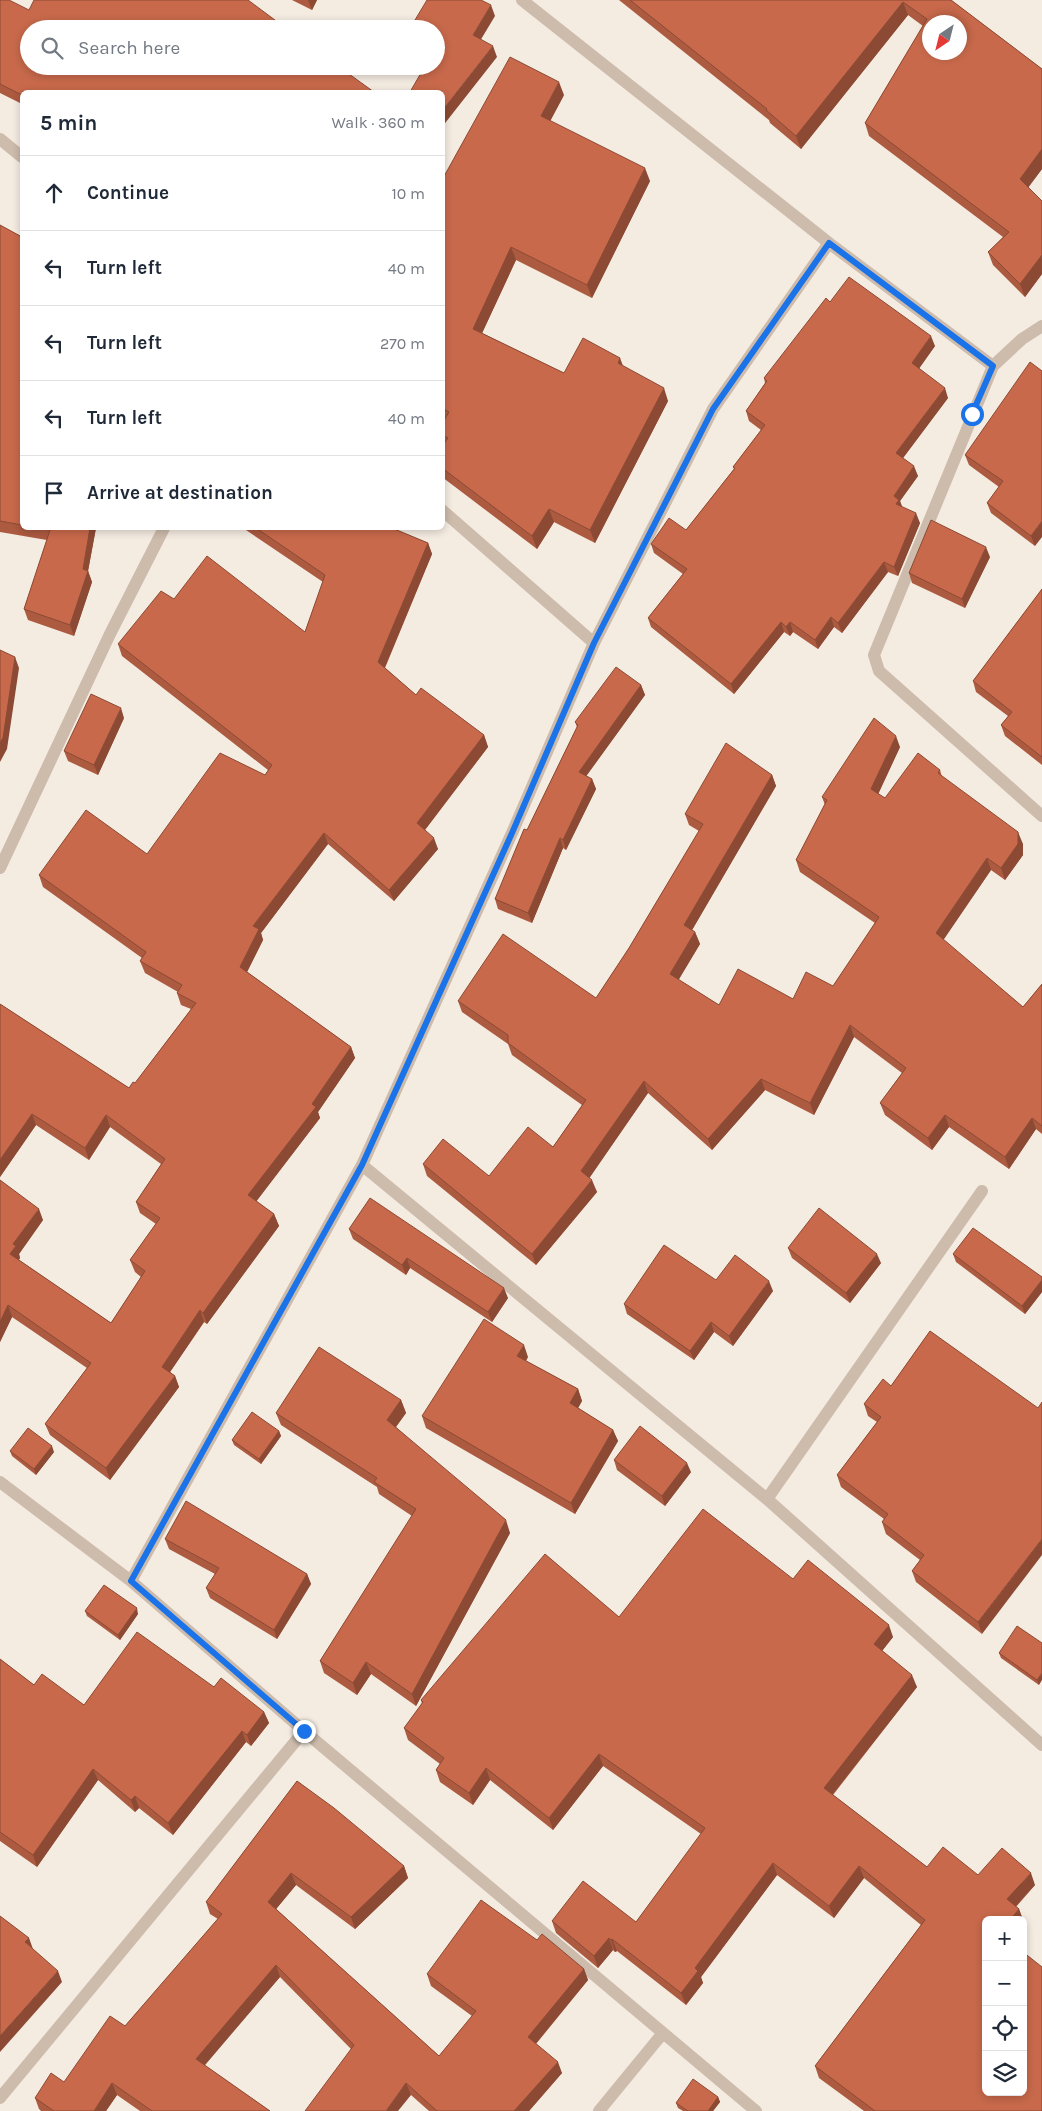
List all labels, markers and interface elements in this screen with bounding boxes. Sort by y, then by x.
north arrow [922,15,967,60]
search box [20,20,445,75]
icon: search [38,34,66,62]
text: Search here [78,37,180,59]
text: 5 min [40,111,97,135]
text: Walk · 360 m [332,113,425,132]
icon: ahead [40,179,68,207]
text: Continue [87,182,169,204]
text: 10 m [391,184,425,203]
icon: left [40,254,68,282]
text: Turn left [87,257,162,279]
text: 40 m [388,259,425,278]
icon: left [40,329,68,357]
text: Turn left [87,332,162,354]
text: 270 m [380,334,425,353]
route start [961,403,984,426]
icon: left [40,404,68,432]
text: Turn left [87,407,162,429]
text: 40 m [388,409,425,428]
icon: arrive [40,479,68,507]
text: Arrive at destination [87,482,273,504]
route end [293,1720,316,1743]
map controls [982,1916,1027,2096]
button: + [982,1916,1027,1961]
button: − [982,1961,1027,2006]
button: locate [982,2006,1027,2051]
button: layers [982,2051,1027,2096]

